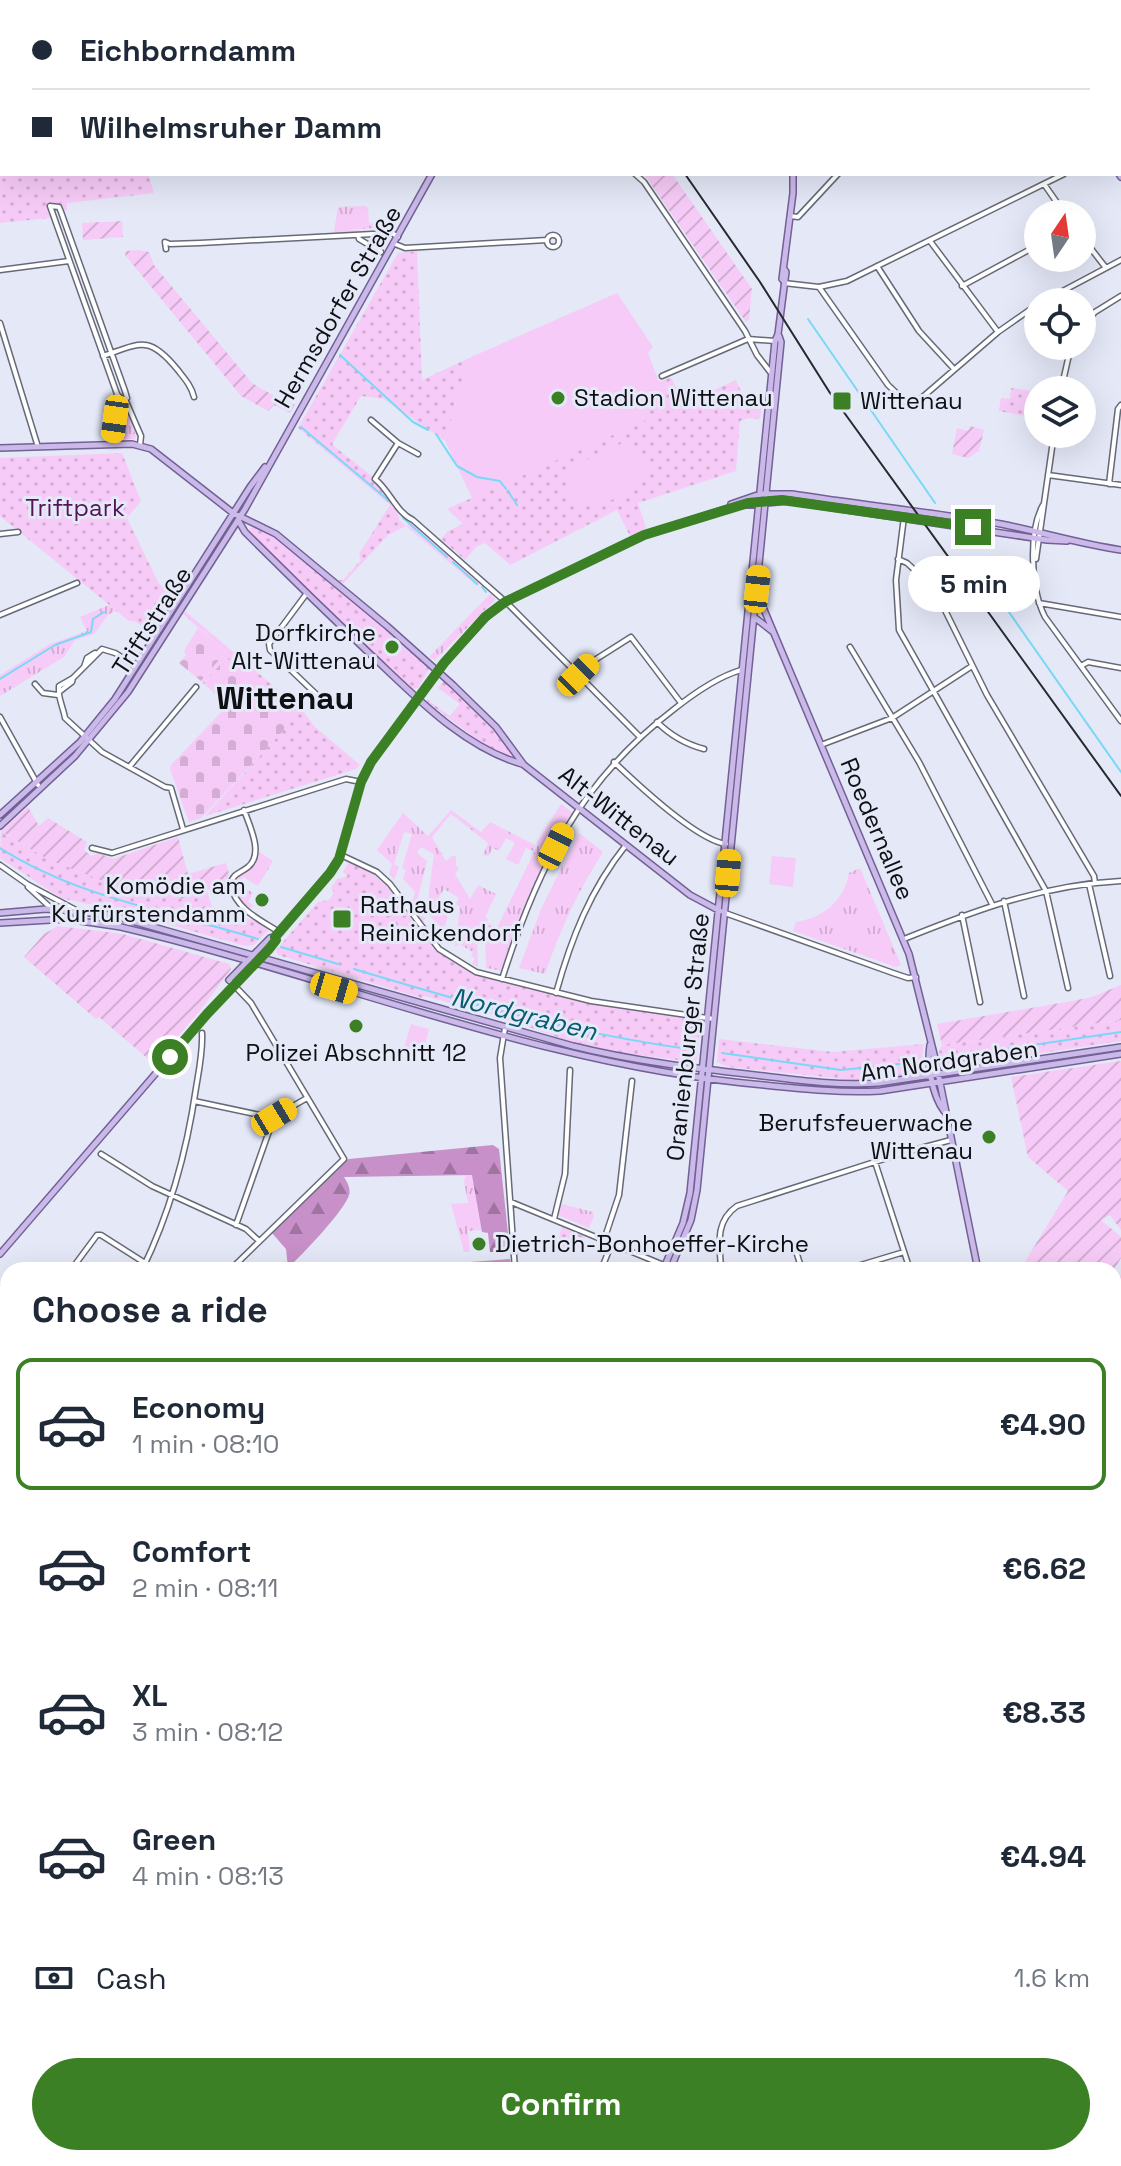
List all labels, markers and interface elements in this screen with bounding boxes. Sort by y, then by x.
text: Eichborndamm [80,31,296,70]
text: Wilhelmsruher Damm [80,108,382,147]
street label: Hermsdorfer Straße [267,200,408,413]
north arrow [1024,200,1096,272]
map controls [1024,200,1096,448]
button: locate [1024,288,1096,360]
button: layers [1024,376,1096,448]
place label: Stadion Wittenau [574,382,773,413]
place label: Wittenau [860,385,963,416]
marker: Stadion Wittenau [549,389,567,407]
marker: Wittenau [831,390,853,412]
car [100,394,130,444]
park label: Triftpark [25,492,125,523]
route end [955,509,991,545]
callout: 5 min [907,555,1039,611]
street label: Triftstraße [105,560,198,681]
car [743,564,771,614]
text: 5 min [940,567,1008,601]
place label: Dorfkirche Alt-Wittenau [231,617,376,676]
marker: Dorfkirche Alt-Wittenau [383,638,401,656]
car [553,650,603,700]
district label: Wittenau [216,678,354,718]
street label: Roedernallee [834,753,921,905]
street label: Alt-Wittenau [553,759,686,872]
car [534,819,578,873]
car [714,848,742,898]
place label: Komödie am Kurfürstendamm [51,870,246,929]
place label: Rathaus Reinickendorf [360,889,521,948]
marker: Komödie am Kurfürstendamm [253,891,271,909]
marker: Rathaus Reinickendorf [331,908,353,930]
street label: Oranienburger Straße [659,911,716,1162]
car [308,970,360,1006]
water label: Nordgraben [448,980,601,1049]
marker: Polizei Abschnitt 12 [347,1017,365,1035]
street label: Am Nordgraben [858,1033,1040,1088]
place label: Polizei Abschnitt 12 [246,1037,466,1068]
route start [152,1039,188,1075]
car [247,1094,301,1140]
place label: Berufsfeuerwache Wittenau [758,1107,973,1166]
marker: Berufsfeuerwache Wittenau [980,1128,998,1146]
place label: Dietrich-Bonhoeffer-Kirche [495,1228,809,1259]
marker: Dietrich-Bonhoeffer-Kirche [470,1235,488,1253]
text: Choose a ride [32,1287,268,1333]
icon: car [36,1388,108,1460]
text: Economy [132,1388,265,1427]
text: €4.90 [1000,1405,1086,1444]
text: 1 min · 08:10 [132,1427,279,1461]
icon: car [36,1532,108,1604]
text: Comfort [132,1532,251,1571]
text: €6.62 [1002,1549,1086,1588]
text: 2 min · 08:11 [132,1571,278,1605]
icon: car [36,1676,108,1748]
text: XL [132,1676,168,1715]
text: €8.33 [1002,1693,1086,1732]
text: 3 min · 08:12 [132,1715,283,1749]
icon: car [36,1820,108,1892]
text: Green [132,1820,216,1859]
text: €4.94 [1000,1837,1086,1876]
text: 4 min · 08:13 [132,1859,284,1893]
icon: cash [32,1956,76,2000]
text: Cash [96,1959,167,1998]
text: 1.6 km [1014,1961,1090,1995]
button: Confirm [32,2058,1090,2150]

